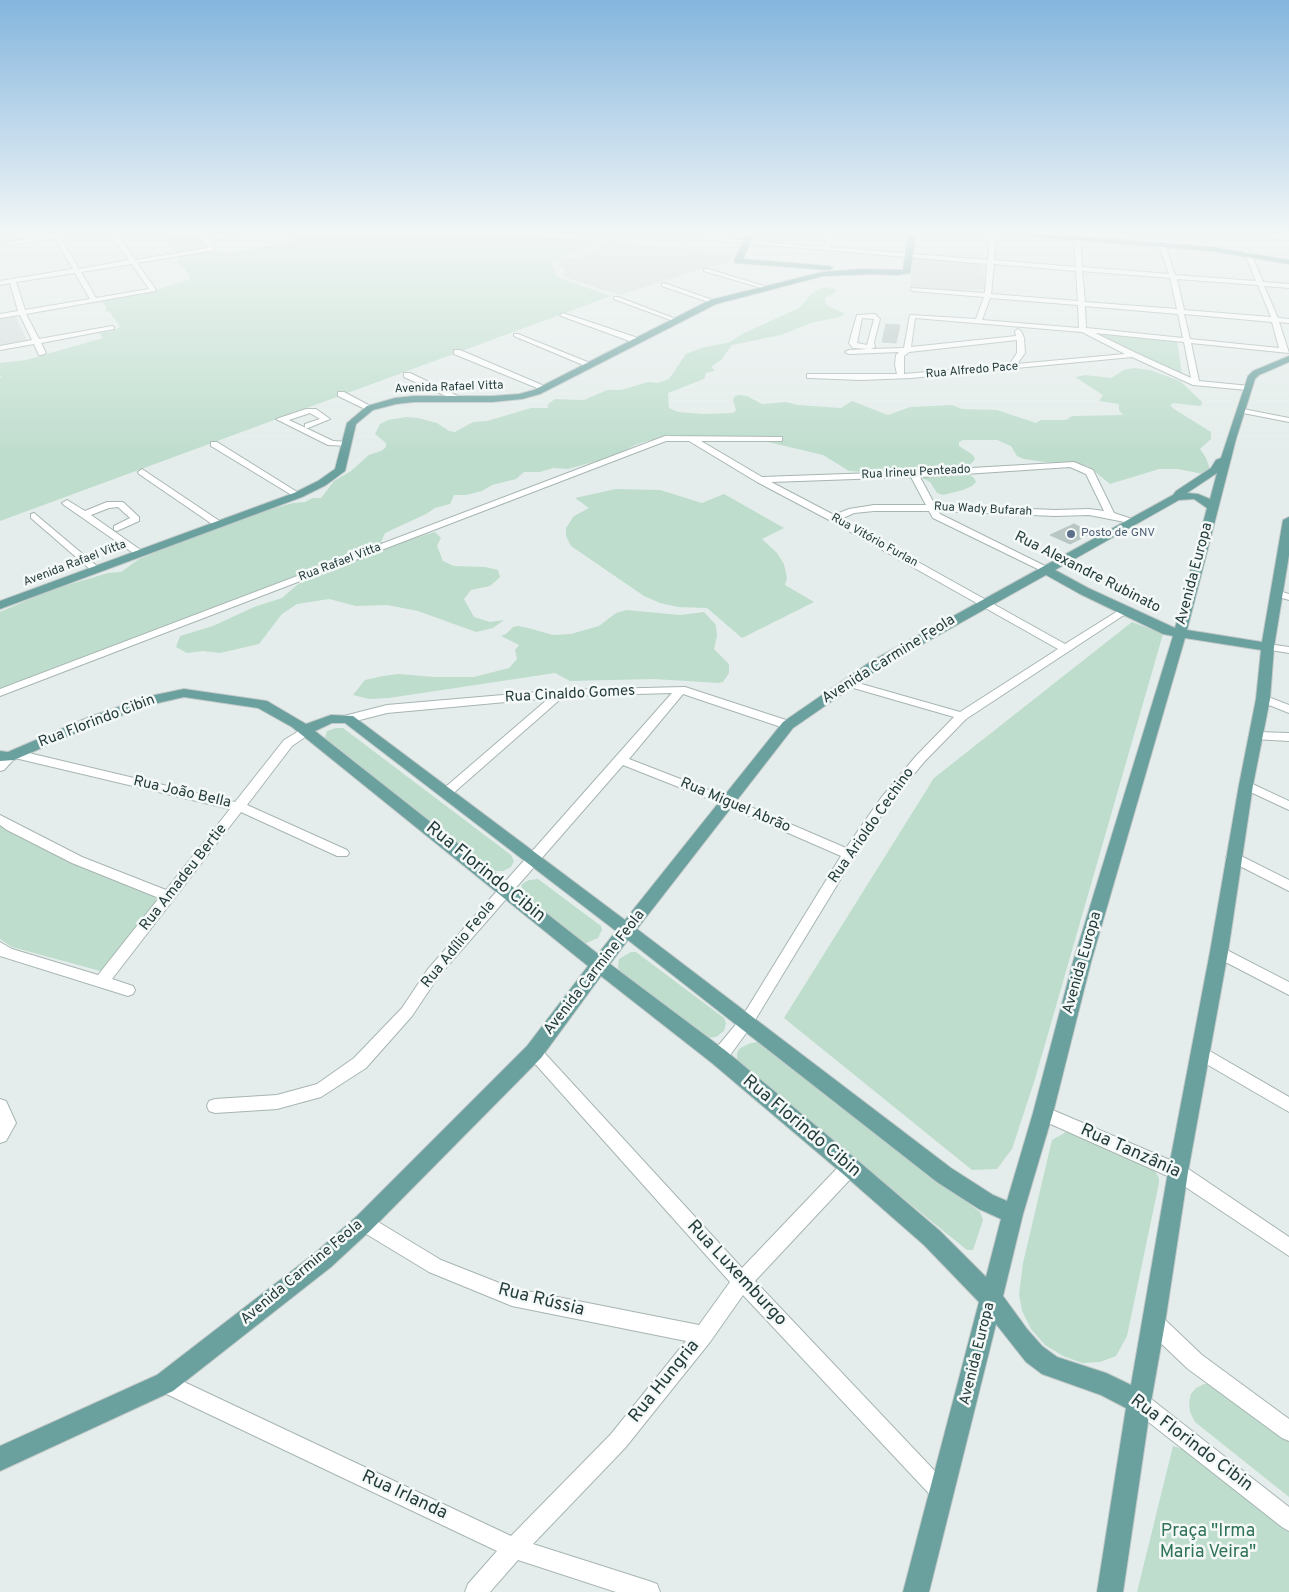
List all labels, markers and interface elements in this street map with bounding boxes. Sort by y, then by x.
street label: Rua Alfredo Pace [925,360,1019,382]
street label: Avenida Rafael Vitta [394,379,504,397]
street label: Rua Irineu Penteado [861,463,971,483]
street label: Rua Wady Bufarah [933,500,1033,520]
street label: Rua Vitório Furlan [828,511,920,571]
street label: Avenida Europa [1173,521,1217,627]
place label: Posto de GNV [1081,527,1155,541]
street label: Rua Alexandre Rubinato [1011,528,1163,618]
marker: Posto de GNV [1065,528,1077,540]
street label: Avenida Rafael Vitta [22,538,128,590]
street label: Rua Rafael Vitta [297,541,383,585]
street label: Avenida Carmine Feola [819,612,959,708]
street label: Rua Cinaldo Gomes [504,683,636,707]
street label: Rua Florindo Cibin [36,692,158,752]
street label: Rua Arioldo Cechino [825,765,919,887]
street label: Rua João Bella [131,773,233,813]
street label: Rua Miguel Abrão [677,775,793,837]
street label: Rua Florindo Cibin [421,818,549,928]
street label: Rua Amadeu Bertie [137,821,231,935]
street label: Rua Adílio Feola [418,898,500,992]
street label: Avenida Carmine Feola [541,907,649,1039]
street label: Avenida Europa [1060,910,1106,1016]
street label: Rua Florindo Cibin [737,1071,865,1183]
street label: Rua Tanzânia [1076,1120,1184,1184]
street label: Avenida Carmine Feola [237,1217,367,1329]
street label: Rua Luxemburgo [681,1217,791,1331]
street label: Rua Rússia [495,1280,587,1322]
street label: Avenida Europa [957,1301,999,1407]
street label: Rua Hungria [625,1336,705,1428]
street label: Rua Florindo Cibin [1125,1391,1257,1497]
street label: Rua Irlanda [358,1467,450,1525]
park label: Praça "Irma Maria Veira" [1160,1521,1256,1564]

